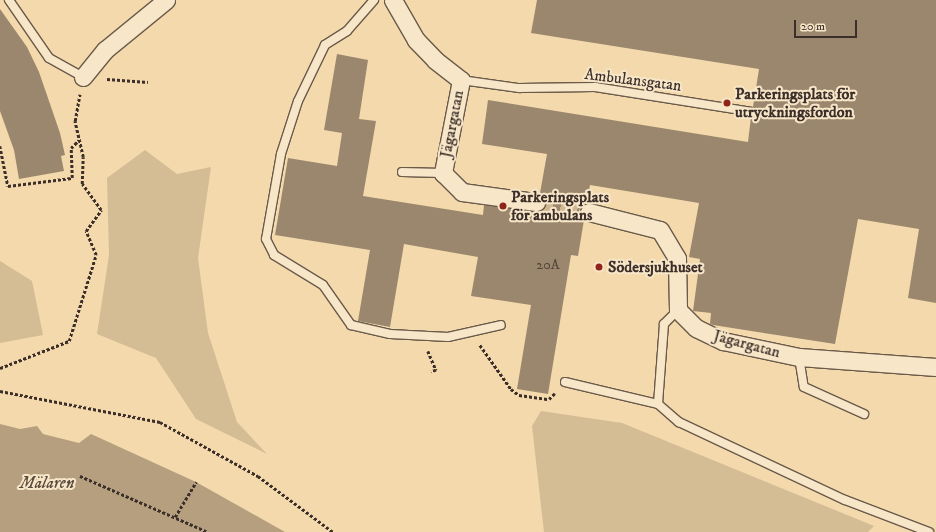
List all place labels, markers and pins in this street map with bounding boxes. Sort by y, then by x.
place label: Parkeringsplats för utryckningsfordon [735,84,855,122]
marker: Parkeringsplats för utryckningsfordon [722,98,732,108]
place label: Parkeringsplats för ambulans [511,187,609,225]
marker: Parkeringsplats för ambulans [498,201,508,211]
place label: Södersjukhuset [608,257,703,277]
marker: Södersjukhuset [593,261,605,273]

